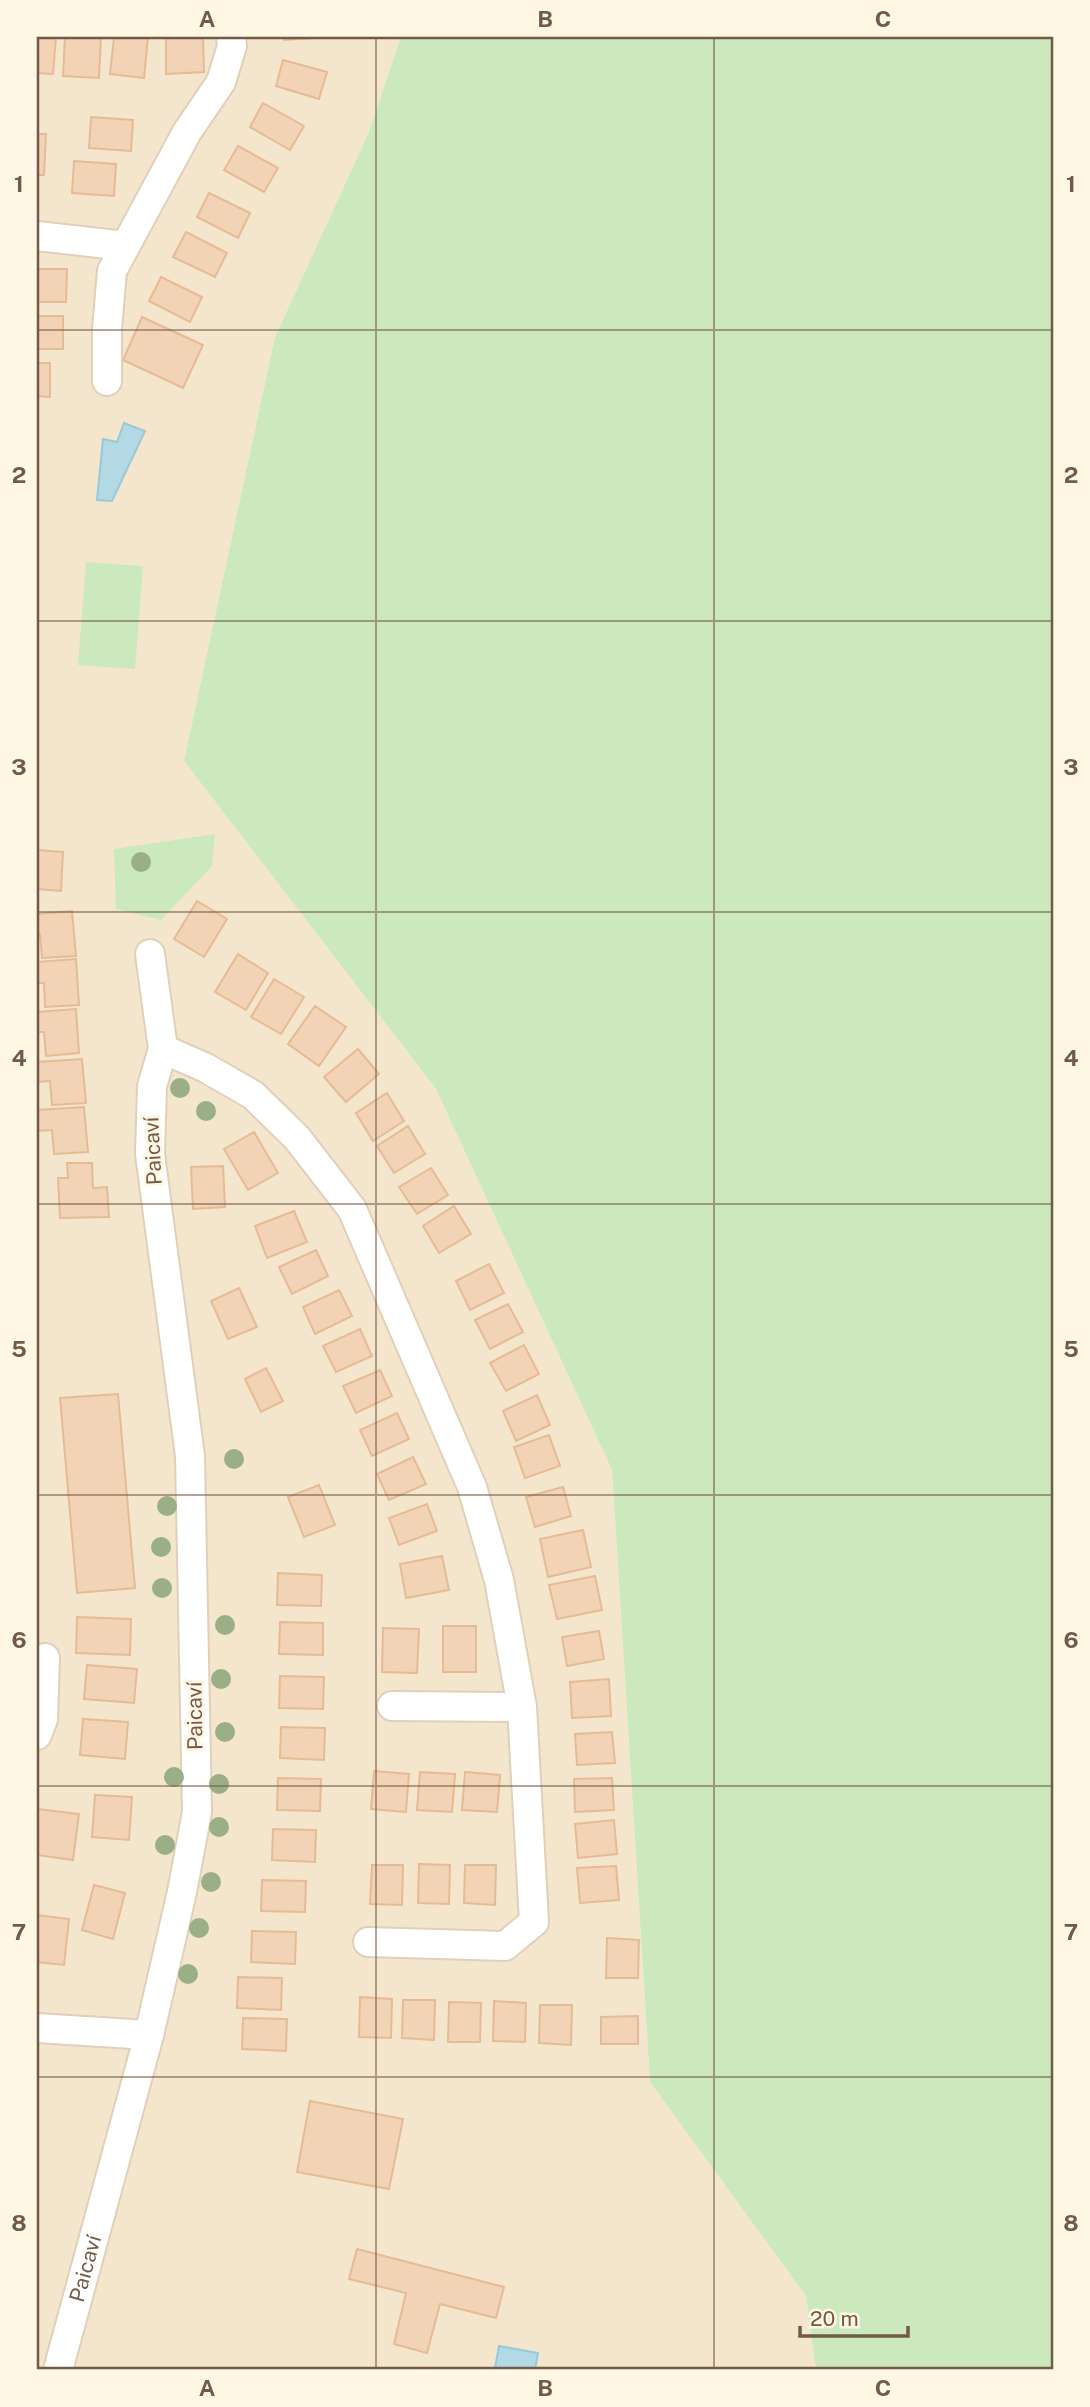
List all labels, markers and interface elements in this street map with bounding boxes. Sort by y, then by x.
text: A [199,5,216,32]
text: B [537,5,553,32]
text: C [875,5,891,32]
text: 1 [14,170,24,197]
text: 1 [1066,170,1076,197]
text: 2 [12,461,26,488]
text: 2 [1064,461,1078,488]
text: 3 [11,753,27,780]
text: 3 [1063,753,1079,780]
text: 4 [11,1044,27,1071]
text: 4 [1063,1044,1079,1071]
street label: Paicaví [138,1115,167,1186]
text: 5 [11,1335,27,1362]
text: 5 [1063,1335,1079,1362]
text: 6 [11,1626,27,1653]
text: 6 [1063,1626,1079,1653]
street label: Paicaví [181,1681,208,1750]
text: 7 [12,1918,26,1945]
text: 7 [1064,1918,1078,1945]
text: 8 [11,2209,27,2236]
text: 8 [1063,2209,1079,2236]
street label: Paicaví [64,2231,106,2305]
scale bar [800,2295,908,2339]
text: 20 m [810,2306,859,2331]
text: A [199,2374,216,2401]
text: B [537,2374,553,2401]
text: C [875,2374,891,2401]

